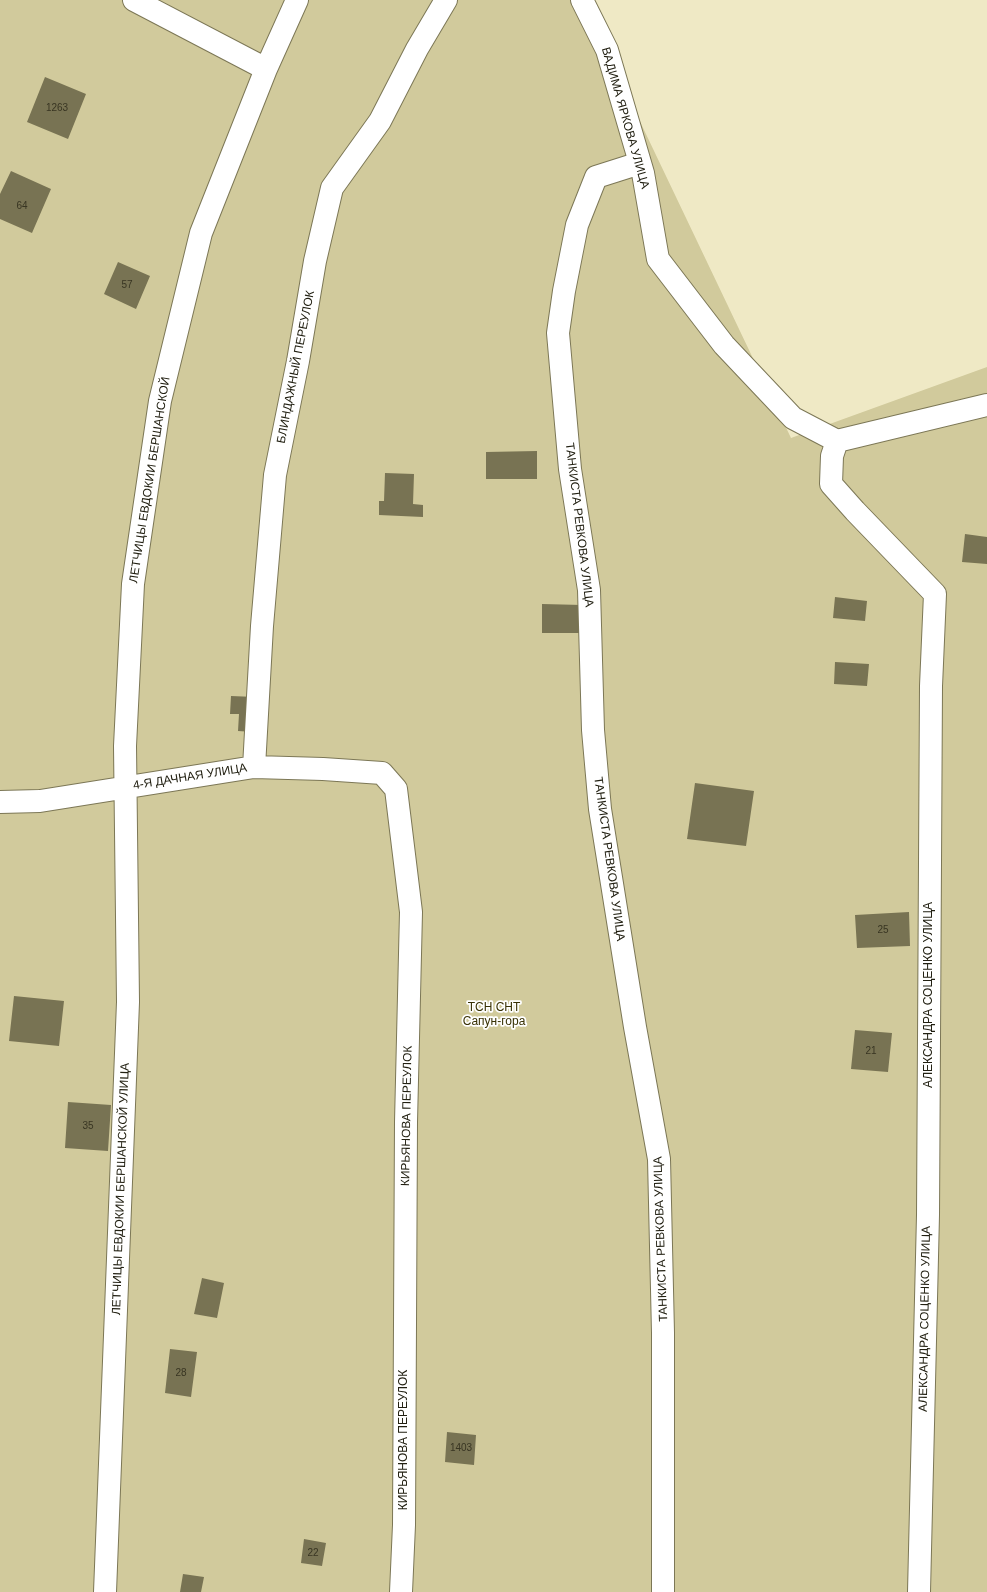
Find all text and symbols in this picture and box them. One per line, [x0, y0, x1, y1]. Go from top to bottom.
street label: ВАДИМА ЯРКОВА УЛИЦА [598, 46, 652, 190]
house number: 1263 [46, 102, 68, 114]
house number: 64 [16, 200, 28, 212]
house number: 57 [121, 279, 133, 291]
street label: БЛИНДАЖНЫЙ ПЕРЕУЛОК [274, 289, 318, 445]
street label: ЛЕТЧИЦЫ ЕВДОКИИ БЕРШАНСКОЙ [127, 376, 173, 584]
street label: ТАНКИСТА РЕВКОВА УЛИЦА [562, 442, 596, 608]
street label: 4-Я ДАЧНАЯ УЛИЦА [132, 761, 248, 793]
street label: ТАНКИСТА РЕВКОВА УЛИЦА [590, 776, 628, 942]
street label: АЛЕКСАНДРА СОЦЕНКО УЛИЦА [922, 902, 936, 1088]
house number: 25 [877, 924, 889, 936]
park label: ТСН СНТ Сапун-гора [463, 1001, 525, 1029]
house number: 21 [865, 1045, 877, 1057]
street label: КИРЬЯНОВА ПЕРЕУЛОК [399, 1046, 415, 1186]
street label: ЛЕТЧИЦЫ ЕВДОКИИ БЕРШАНСКОЙ УЛИЦА [109, 1063, 133, 1315]
house number: 35 [82, 1120, 94, 1132]
street label: ТАНКИСТА РЕВКОВА УЛИЦА [651, 1156, 671, 1322]
street label: АЛЕКСАНДРА СОЦЕНКО УЛИЦА [916, 1226, 934, 1412]
house number: 28 [175, 1367, 187, 1379]
street label: КИРЬЯНОВА ПЕРЕУЛОК [397, 1370, 411, 1510]
house number: 1403 [450, 1442, 472, 1454]
house number: 22 [307, 1547, 319, 1559]

